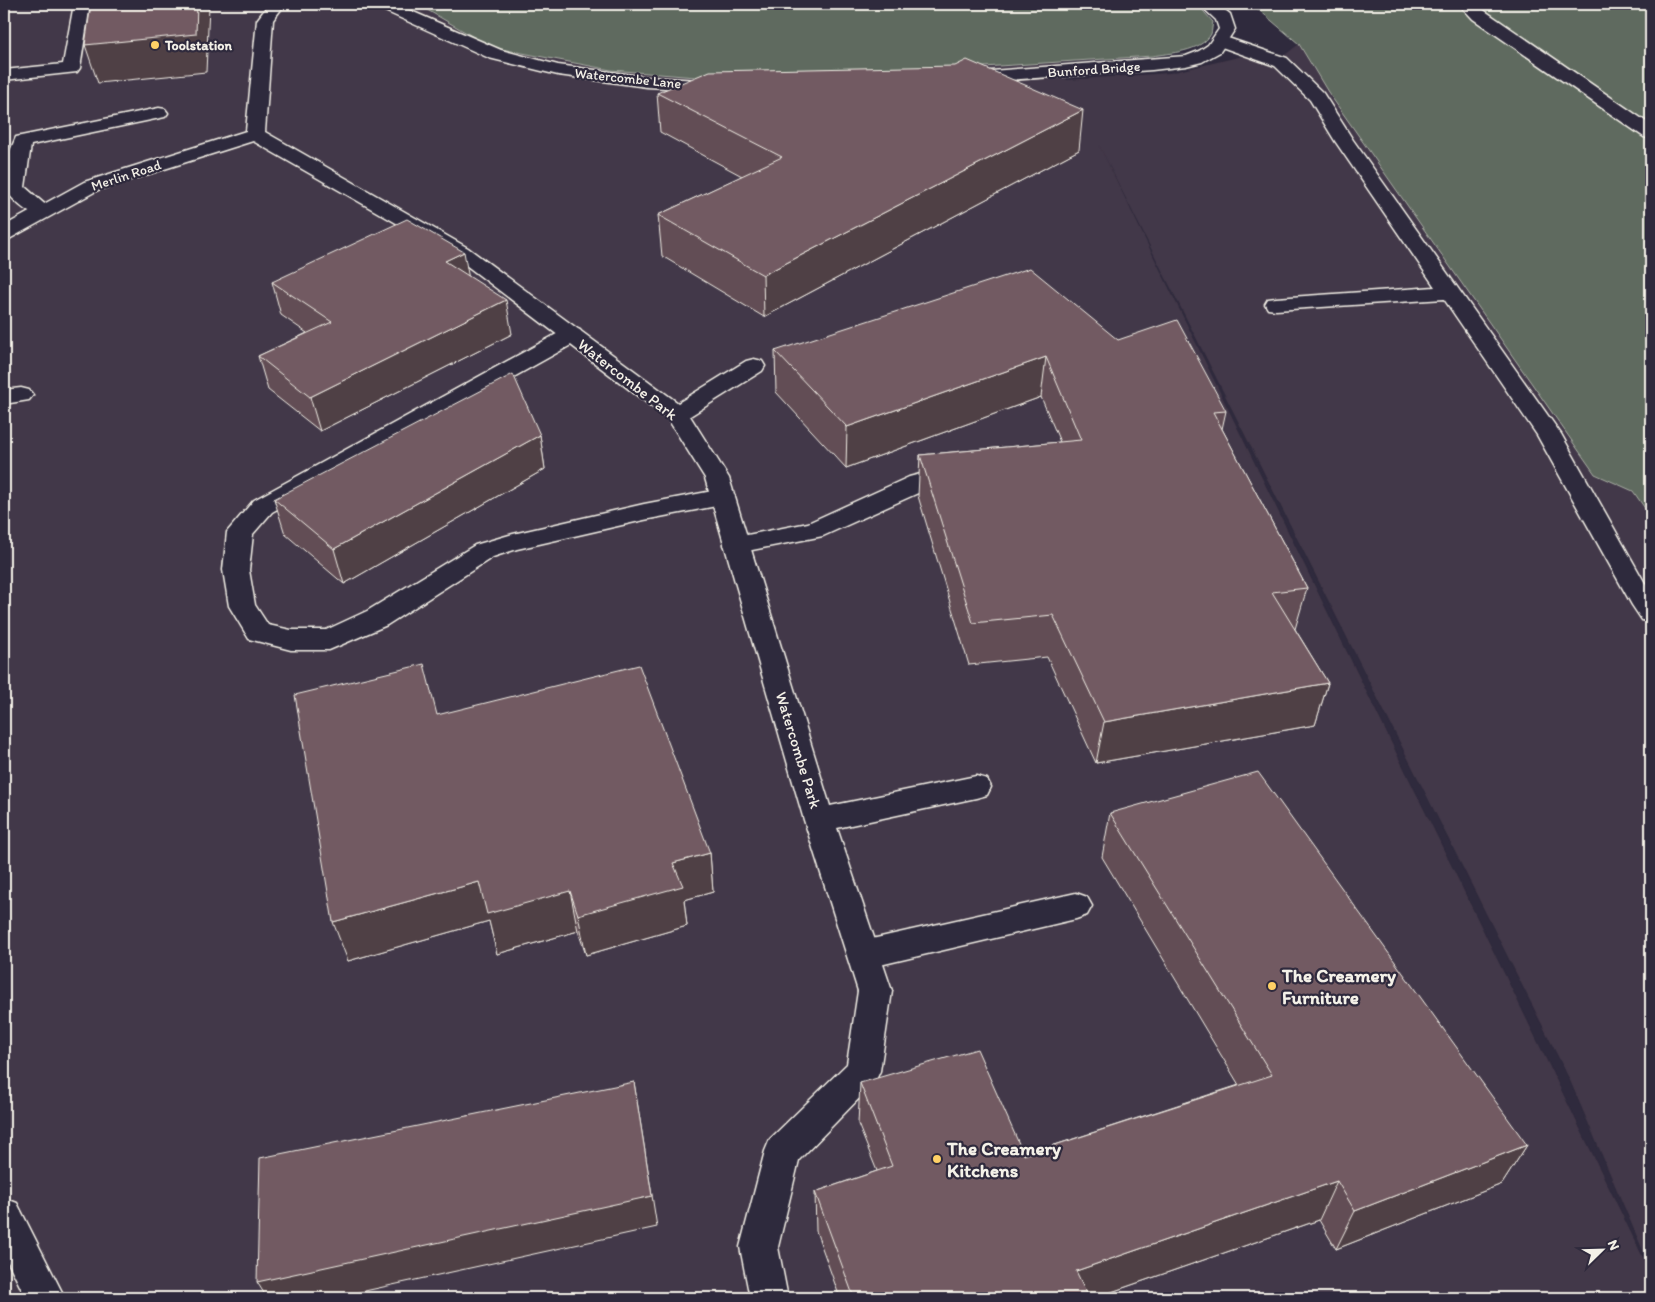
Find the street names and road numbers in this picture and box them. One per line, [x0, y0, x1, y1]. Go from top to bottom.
street label: Bunford Bridge [1047, 58, 1141, 81]
street label: Watercombe Lane [574, 64, 682, 93]
street label: Merlin Road [89, 156, 163, 195]
street label: Watercombe Park [574, 335, 682, 425]
street label: Watercombe Park [772, 689, 826, 812]

